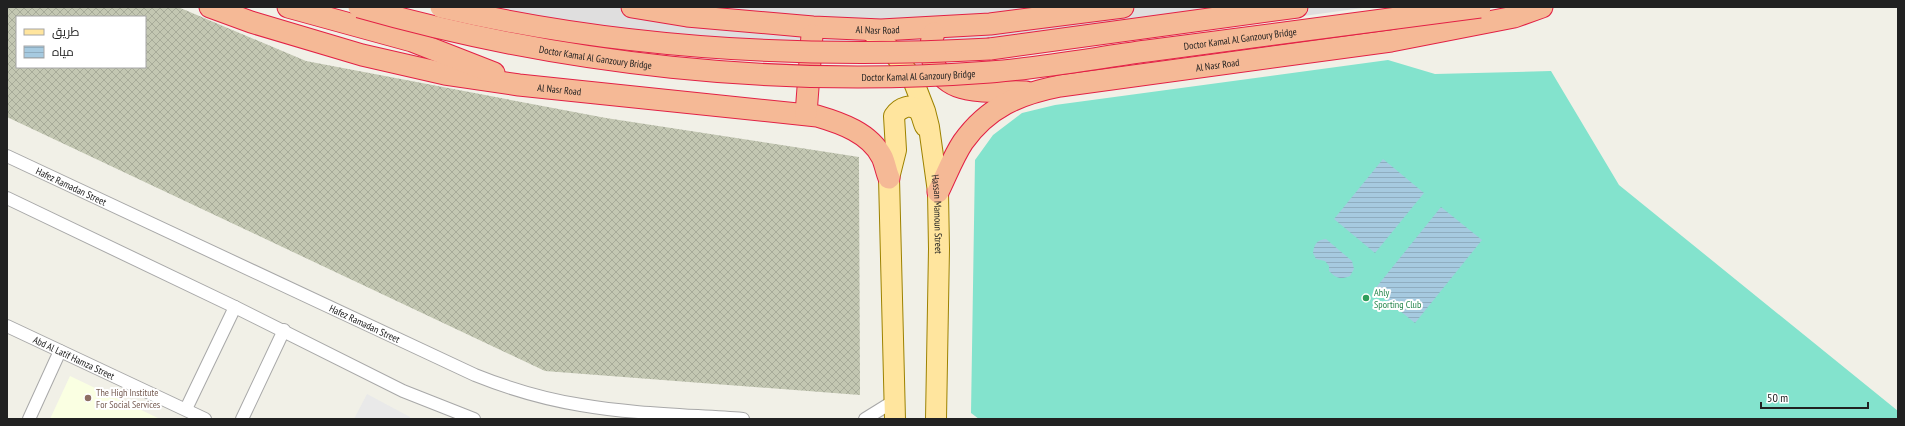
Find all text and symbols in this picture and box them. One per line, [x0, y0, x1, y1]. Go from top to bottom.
legend [16, 16, 146, 68]
street label: Al Nasr Road [855, 23, 900, 37]
text: طريق [52, 24, 80, 39]
street label: Doctor Kamal Al Ganzoury Bridge [1183, 25, 1298, 53]
street label: Doctor Kamal Al Ganzoury Bridge [538, 43, 653, 72]
text: مياه [52, 44, 74, 59]
street label: Al Nasr Road [1195, 56, 1240, 74]
street label: Doctor Kamal Al Ganzoury Bridge [862, 67, 976, 84]
street label: Al Nasr Road [537, 81, 582, 98]
street label: Hafez Ramadan Street [34, 164, 109, 209]
street label: Hassan Mamoun Street [929, 174, 945, 254]
place label: Ahly Sporting Club [1374, 286, 1421, 311]
marker: Ahly Sporting Club [1361, 293, 1371, 303]
street label: Hafez Ramadan Street [327, 302, 402, 346]
street label: Abd Al Latif Hamza Street [31, 333, 117, 383]
scale bar [1761, 384, 1868, 410]
place label: The High Institute For Social Services [96, 386, 161, 411]
text: 50 m [1767, 390, 1788, 405]
marker: The High Institute For Social Services [83, 393, 93, 403]

